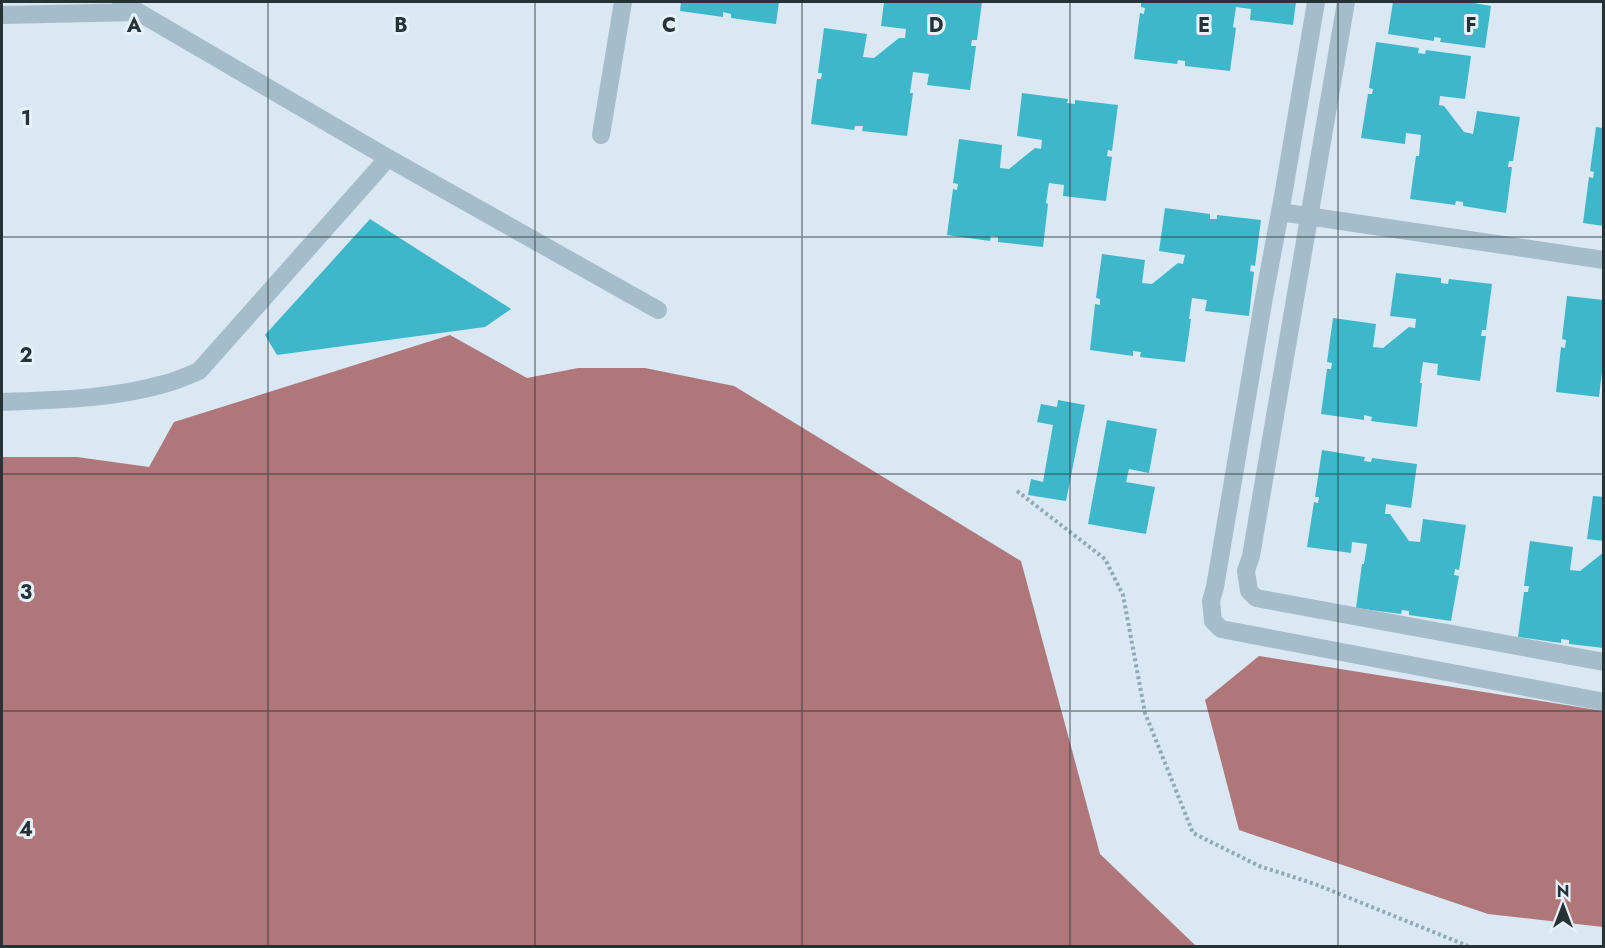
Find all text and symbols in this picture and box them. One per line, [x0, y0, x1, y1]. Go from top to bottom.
text: A [126, 11, 142, 40]
text: B [394, 11, 408, 40]
text: C [662, 11, 676, 40]
text: D [929, 11, 943, 40]
text: E [1198, 11, 1210, 40]
text: F [1465, 11, 1477, 40]
text: 1 [21, 104, 31, 133]
text: 2 [19, 341, 33, 370]
text: 3 [20, 578, 32, 607]
text: 4 [19, 815, 33, 844]
north arrow [1533, 876, 1593, 936]
text: N [1557, 880, 1569, 903]

